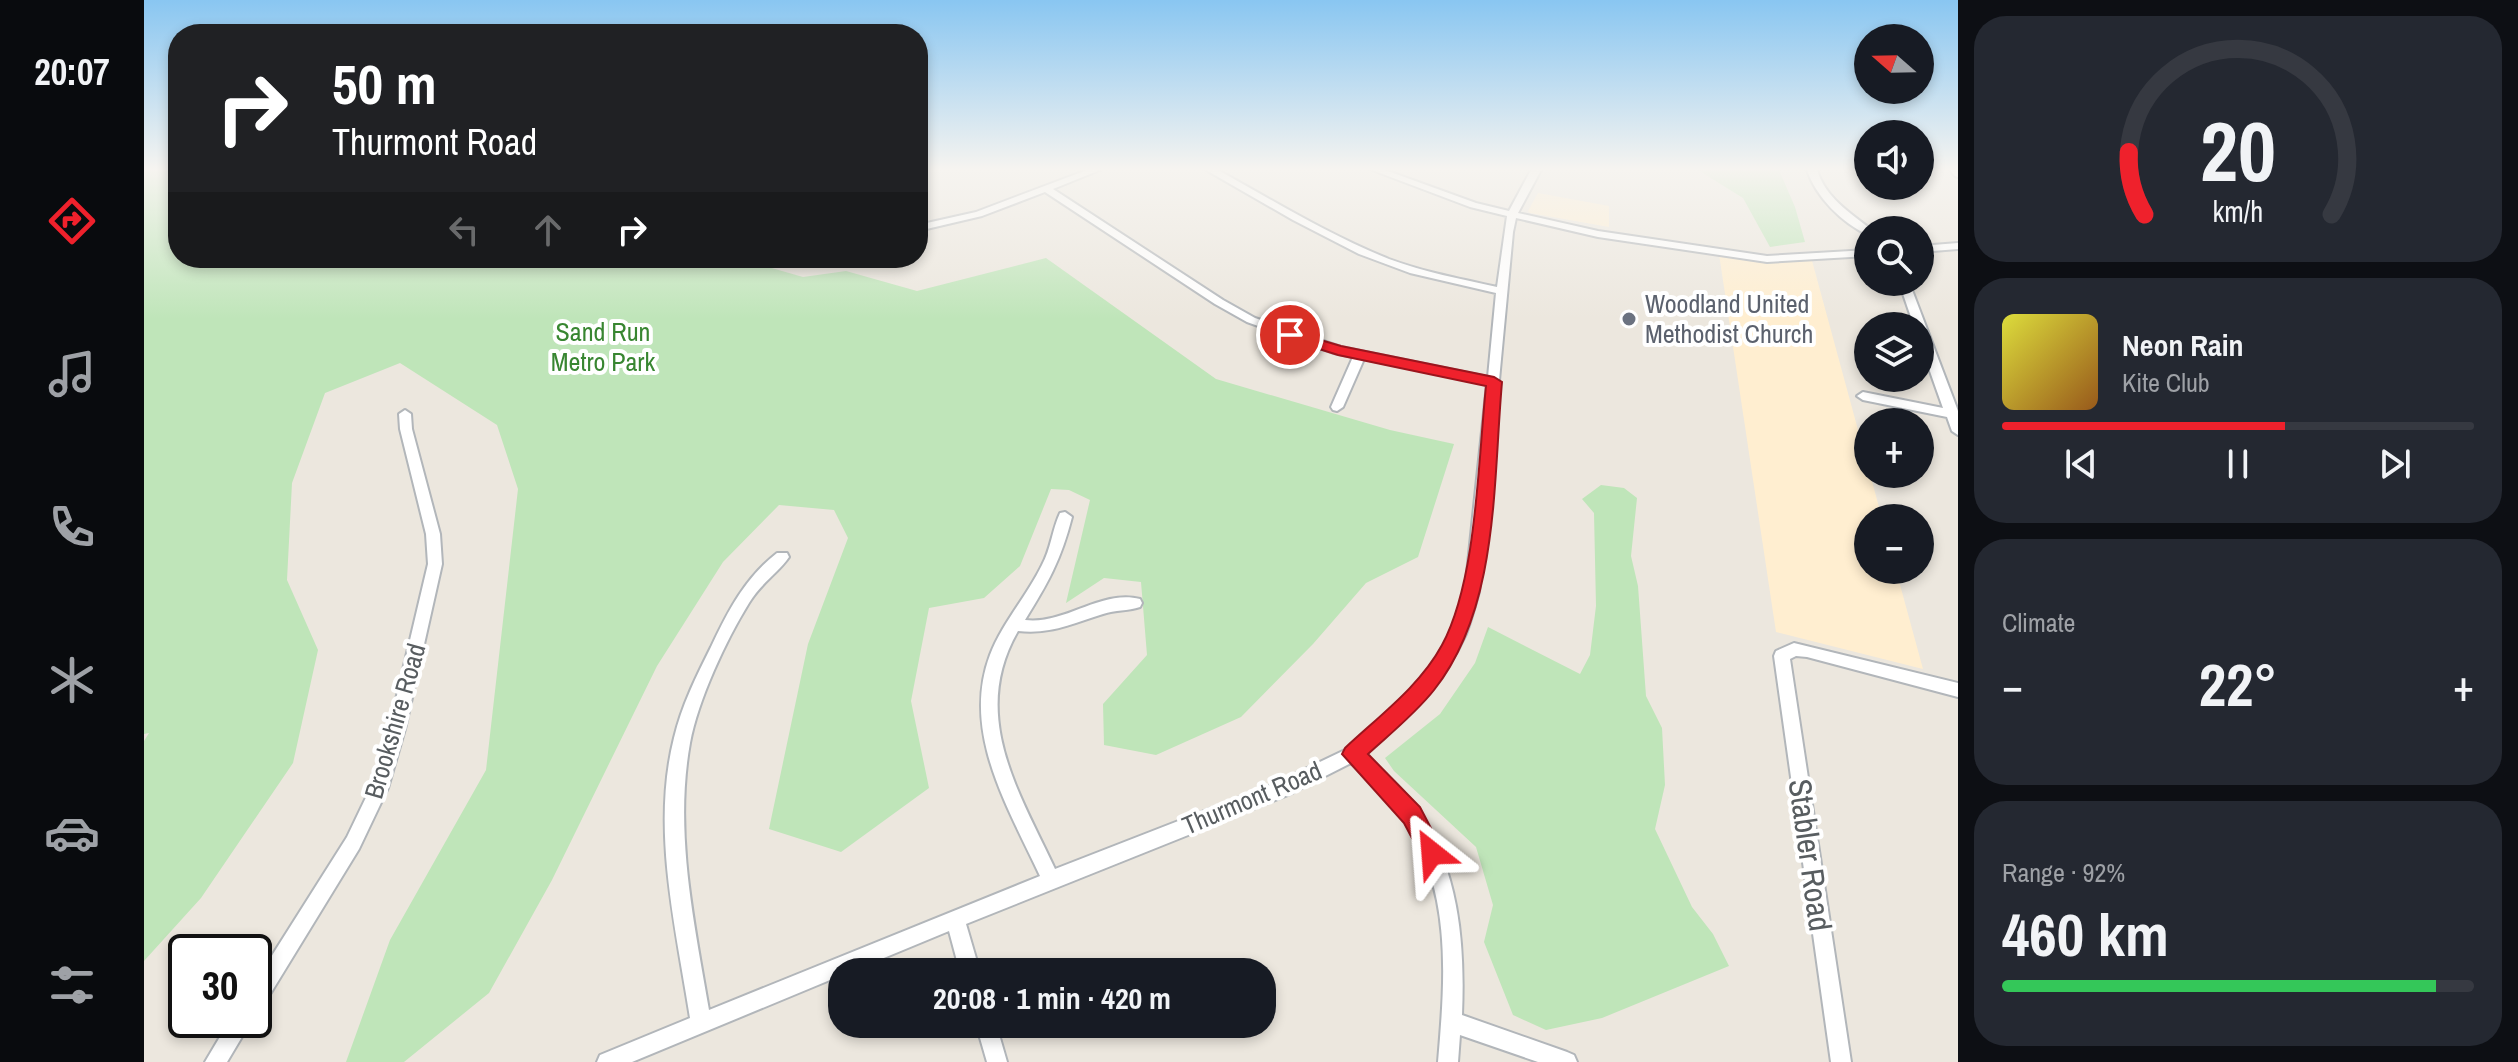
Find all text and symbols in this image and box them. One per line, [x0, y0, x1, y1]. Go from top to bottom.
north arrow [1854, 24, 1934, 104]
map controls [1854, 24, 1934, 584]
text: 50 m [332, 46, 437, 121]
text: 20:07 [34, 48, 110, 96]
icon: right [200, 56, 304, 160]
text: 20 [2200, 94, 2276, 206]
text: Thurmont Road [332, 118, 537, 166]
button: sound [1854, 120, 1934, 200]
text: km/h [2213, 192, 2263, 231]
icon: directions [44, 193, 100, 249]
icon: left [442, 208, 486, 252]
icon: ahead [526, 208, 570, 252]
icon: right [610, 208, 654, 252]
button: search [1854, 216, 1934, 296]
place label: Woodland United Methodist Church [1645, 286, 1813, 351]
pin [1256, 301, 1324, 369]
marker: Woodland United Methodist Church [1620, 310, 1638, 328]
button: layers [1854, 312, 1934, 392]
icon: arrive [1268, 313, 1312, 357]
park label: Sand Run Metro Park [551, 314, 655, 379]
text: Neon Rain [2122, 325, 2244, 365]
icon: music [44, 346, 100, 402]
text: Kite Club [2122, 365, 2210, 400]
button: + [1854, 408, 1934, 488]
icon: previous [2059, 442, 2103, 486]
icon: pause [2216, 442, 2260, 486]
icon: next [2373, 442, 2417, 486]
icon: phone [44, 499, 100, 555]
button: − [1854, 504, 1934, 584]
text: Climate [2002, 605, 2075, 640]
street label: Brookshire Road [356, 639, 433, 803]
text: 22° [2199, 644, 2277, 725]
icon: climate [44, 652, 100, 708]
text: − [2002, 655, 2023, 715]
text: + [2453, 655, 2474, 715]
street label: Thurmont Road [1177, 752, 1327, 843]
street label: Stabler Road [1779, 776, 1842, 934]
icon: car [44, 805, 100, 861]
position arrow [1390, 811, 1474, 895]
text: Range · 92% [2002, 855, 2125, 890]
text: 460 km [2002, 894, 2169, 975]
speed limit sign: 30 [168, 934, 272, 1038]
icon: filters [44, 957, 100, 1013]
text: 20:08 · 1 min · 420 m [933, 978, 1171, 1018]

